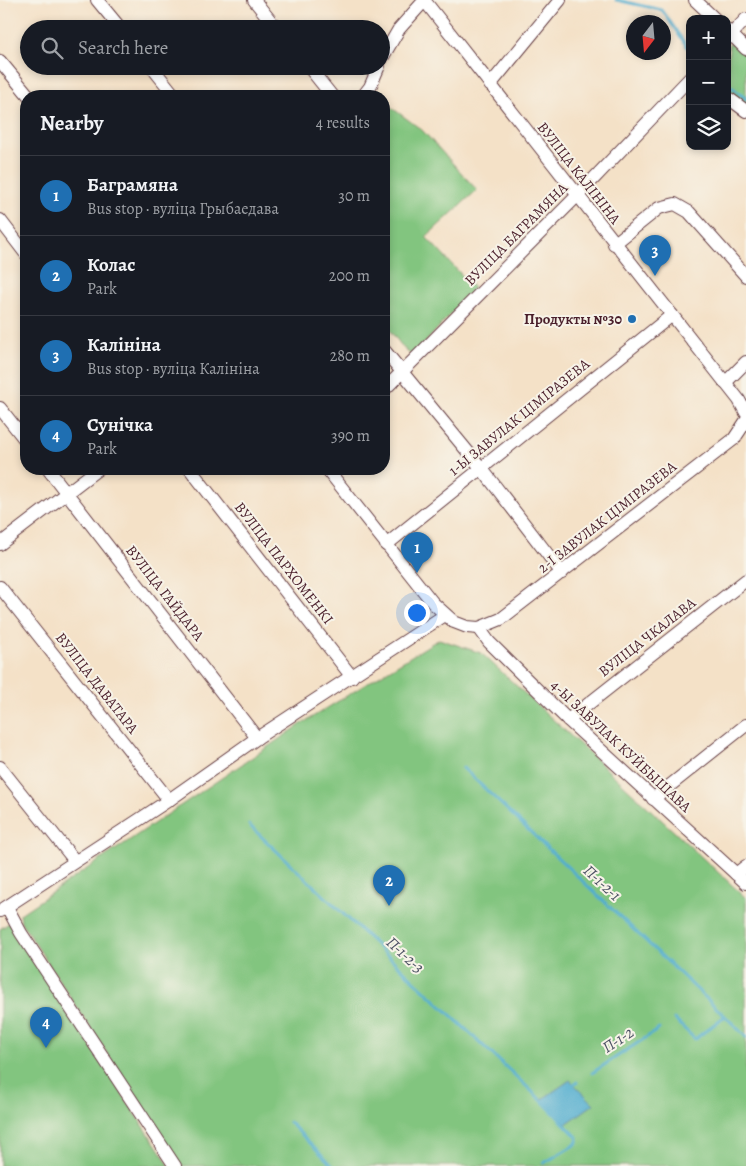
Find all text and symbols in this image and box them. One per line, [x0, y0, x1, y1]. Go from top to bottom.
north arrow [626, 15, 671, 60]
map controls [686, 15, 731, 150]
button: + [686, 15, 731, 60]
search box [20, 20, 390, 75]
icon: search [38, 34, 66, 62]
text: Search here [78, 35, 168, 61]
button: − [686, 60, 731, 105]
button: layers [686, 105, 731, 150]
text: Nearby [40, 109, 103, 137]
text: 4 results [316, 112, 370, 134]
street label: ВУЛІЦА КАЛІНІНА [533, 118, 625, 229]
text: Баграмяна [87, 172, 178, 198]
street label: ВУЛІЦА БАГРАМЯНА [460, 178, 572, 290]
text: 1 [53, 185, 59, 207]
text: 30 m [338, 185, 370, 207]
text: Bus stop · вуліца Грыбаедава [87, 198, 279, 220]
pin: 3 [639, 235, 671, 276]
text: Колас [87, 252, 136, 278]
text: 2 [52, 265, 60, 287]
text: 200 m [329, 265, 370, 287]
text: Park [87, 278, 117, 300]
place label: Продукты №30 [524, 309, 622, 329]
marker: Продукты №30 [626, 313, 638, 325]
text: Калініна [87, 332, 161, 358]
text: 3 [53, 345, 59, 367]
text: 280 m [330, 345, 370, 367]
street label: 1-Ы ЗАВУЛАК ЦІМІРАЗЕВА [444, 354, 594, 480]
text: Bus stop · вуліца Калініна [87, 358, 260, 380]
text: Сунічка [87, 412, 153, 438]
text: 4 [52, 425, 60, 447]
text: 390 m [331, 425, 370, 447]
text: Park [87, 438, 117, 460]
street label: 2-І ЗАВУЛАК ЦІМІРАЗЕВА [534, 456, 681, 577]
street label: ВУЛІЦА ПАРХОМЕНКІ [230, 498, 338, 628]
pin: 1 [401, 532, 433, 573]
street label: ВУЛІЦА ГАЙДАРА [121, 541, 209, 645]
street label: ВУЛІЦА ЧКАЛАВА [594, 593, 700, 681]
your location [404, 600, 430, 626]
street label: ВУЛІЦА ДАВАТАРА [51, 628, 143, 738]
street label: 4-Ы ЗАВУЛАК КУЙБЫШАВА [546, 675, 696, 817]
water label: П-1-2-1 [578, 860, 626, 906]
pin: 2 [373, 865, 405, 906]
water label: П-1-2-3 [381, 932, 429, 978]
pin: 4 [30, 1007, 62, 1048]
water label: П-1-2 [598, 1022, 638, 1058]

